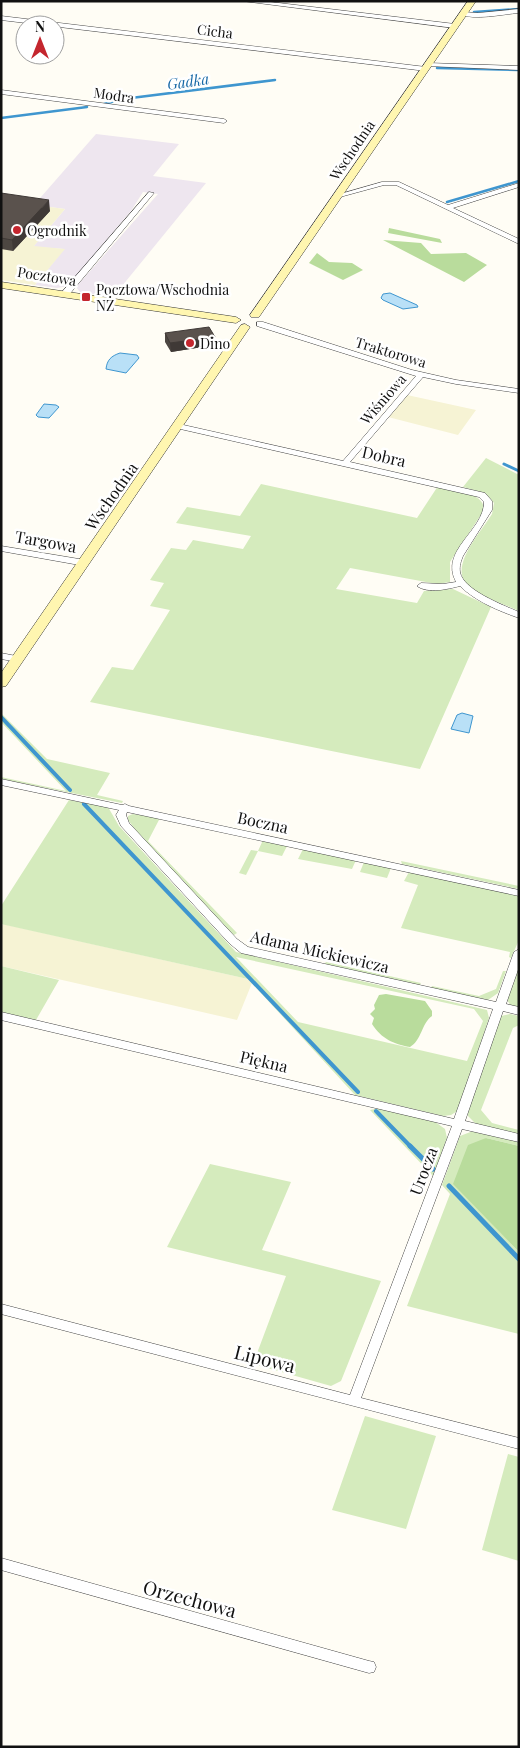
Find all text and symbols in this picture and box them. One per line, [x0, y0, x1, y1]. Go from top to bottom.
north arrow [15, 15, 65, 65]
text: N [35, 17, 45, 36]
street label: Cicha [196, 19, 234, 43]
water label: Gadka [166, 68, 210, 94]
street label: Modra [92, 83, 136, 107]
street label: Wschodnia [324, 116, 379, 185]
place label: Ogrodnik [27, 221, 87, 240]
marker: Ogrodnik [11, 224, 23, 236]
street label: Pocztowa [16, 262, 78, 290]
place label: Pocztowa/Wschodnia NŻ [96, 280, 229, 315]
marker: Pocztowa/Wschodnia NŻ [80, 291, 92, 303]
street label: Traktorowa [353, 332, 429, 372]
place label: Dino [200, 334, 231, 353]
marker: Dino [184, 337, 196, 349]
street label: Wiśniowa [355, 370, 410, 429]
street label: Dobra [360, 441, 408, 471]
street label: Wschodnia [79, 458, 142, 535]
street label: Targowa [14, 525, 78, 557]
street label: Boczna [236, 806, 290, 838]
street label: Adama Mickiewicza [248, 925, 391, 977]
street label: Piękna [238, 1045, 290, 1077]
street label: Urocza [404, 1144, 442, 1198]
street label: Lipowa [232, 1338, 299, 1378]
street label: Orzechowa [140, 1573, 240, 1623]

